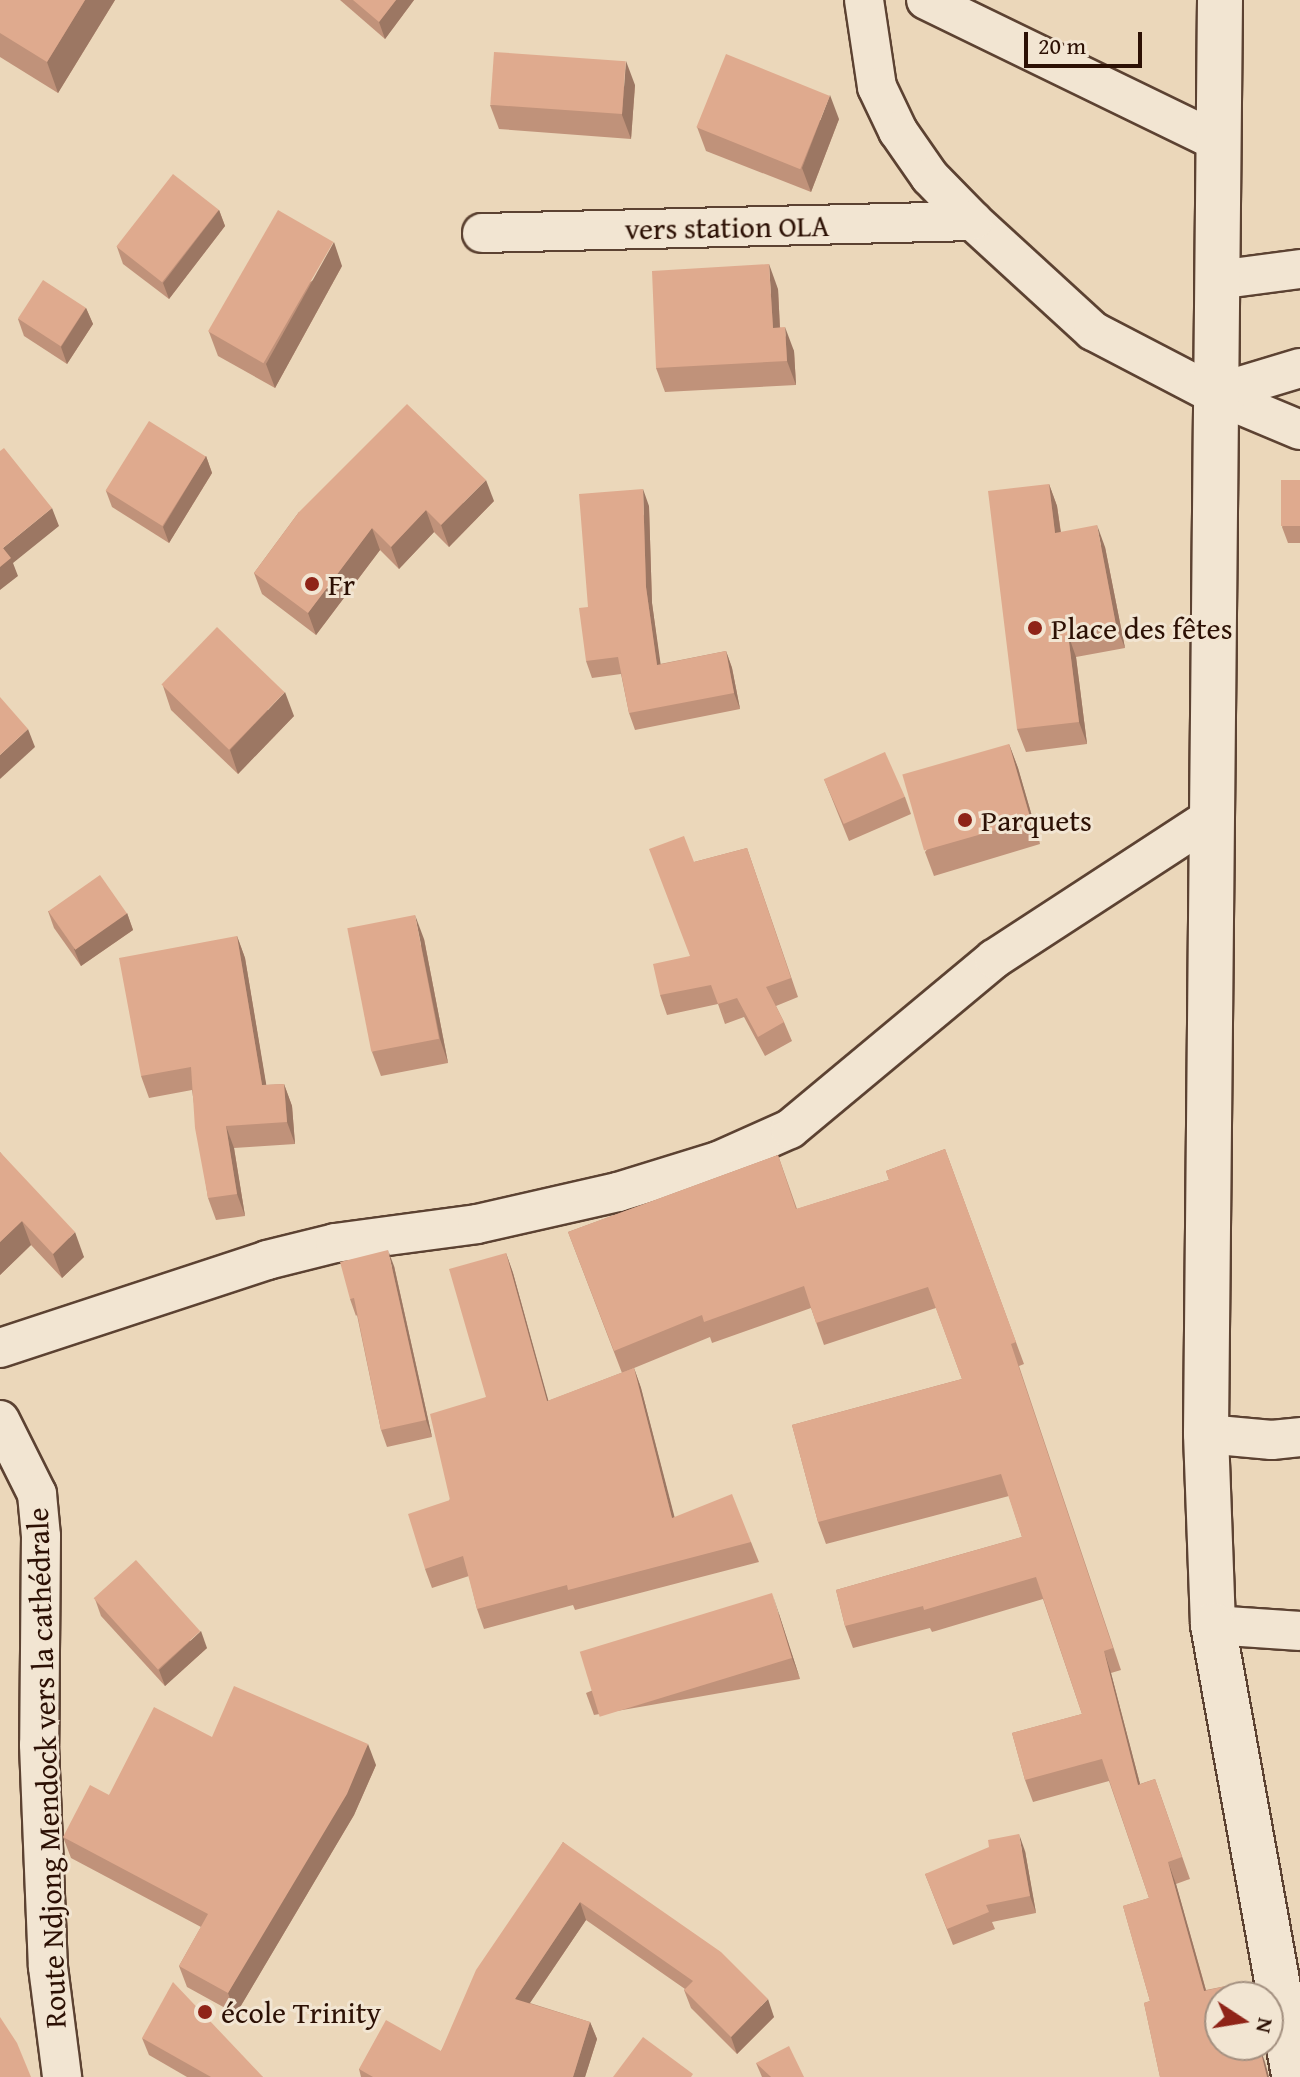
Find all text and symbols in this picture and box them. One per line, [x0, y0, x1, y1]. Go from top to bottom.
scale bar [1028, 16, 1146, 66]
text: 20 m [1038, 28, 1086, 63]
street label: vers station OLA [624, 207, 830, 247]
place label: Fr [328, 566, 355, 602]
marker: Fr [303, 575, 321, 593]
place label: Place des fêtes [1051, 610, 1233, 646]
marker: Place des fêtes [1026, 619, 1044, 637]
place label: Parquets [981, 802, 1092, 838]
marker: Parquets [956, 811, 974, 829]
street label: Route Ndjong Mendock vers la cathédrale [19, 1507, 73, 2029]
north arrow [1204, 1981, 1284, 2061]
place label: école Trinity [221, 1994, 381, 2030]
marker: école Trinity [196, 2003, 214, 2021]
text: N [1248, 2015, 1283, 2036]

